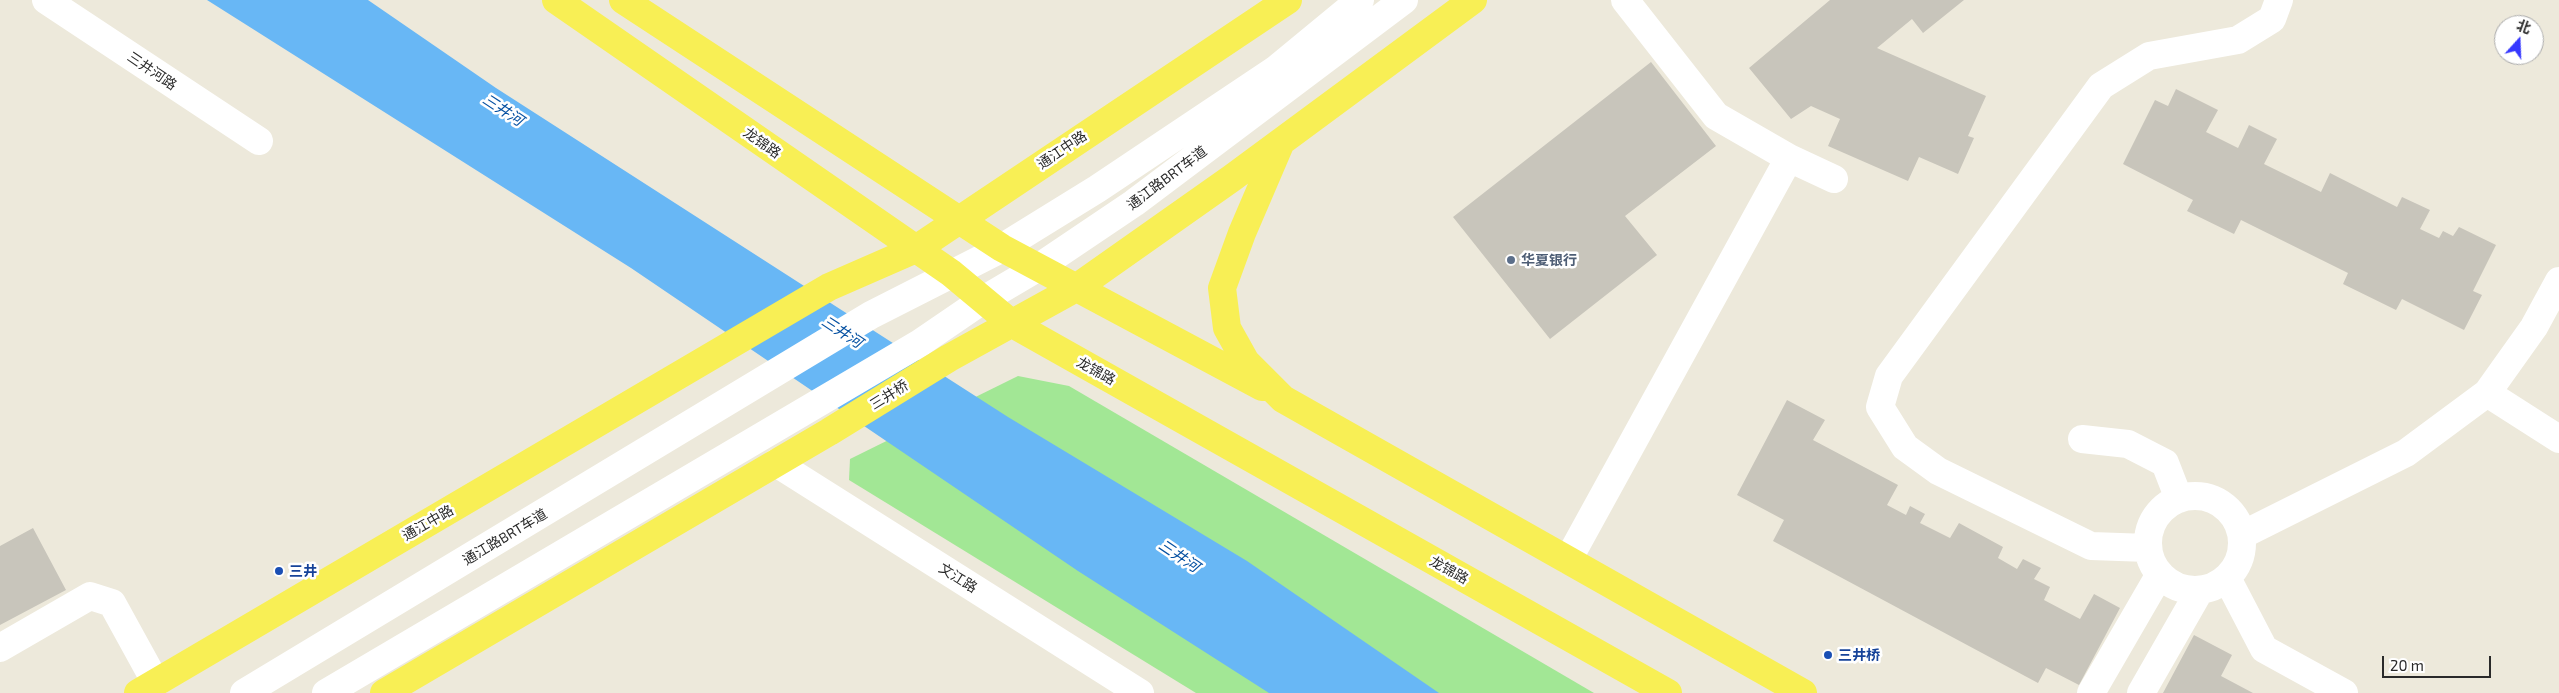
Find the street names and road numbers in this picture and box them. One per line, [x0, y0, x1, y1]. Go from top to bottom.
street label: 三井河路 [124, 48, 180, 94]
street label: 龙锦路 [740, 124, 784, 162]
street label: 通江中路 [1034, 127, 1090, 173]
street label: 通江路BRT车道 [1124, 143, 1210, 213]
street label: 龙锦路 [1074, 353, 1118, 389]
street label: 三井桥 [867, 377, 911, 413]
street label: 通江中路 [400, 502, 456, 544]
street label: 通江路BRT车道 [460, 505, 550, 569]
street label: 龙锦路 [1427, 552, 1471, 588]
street label: 文江路 [936, 560, 980, 596]

